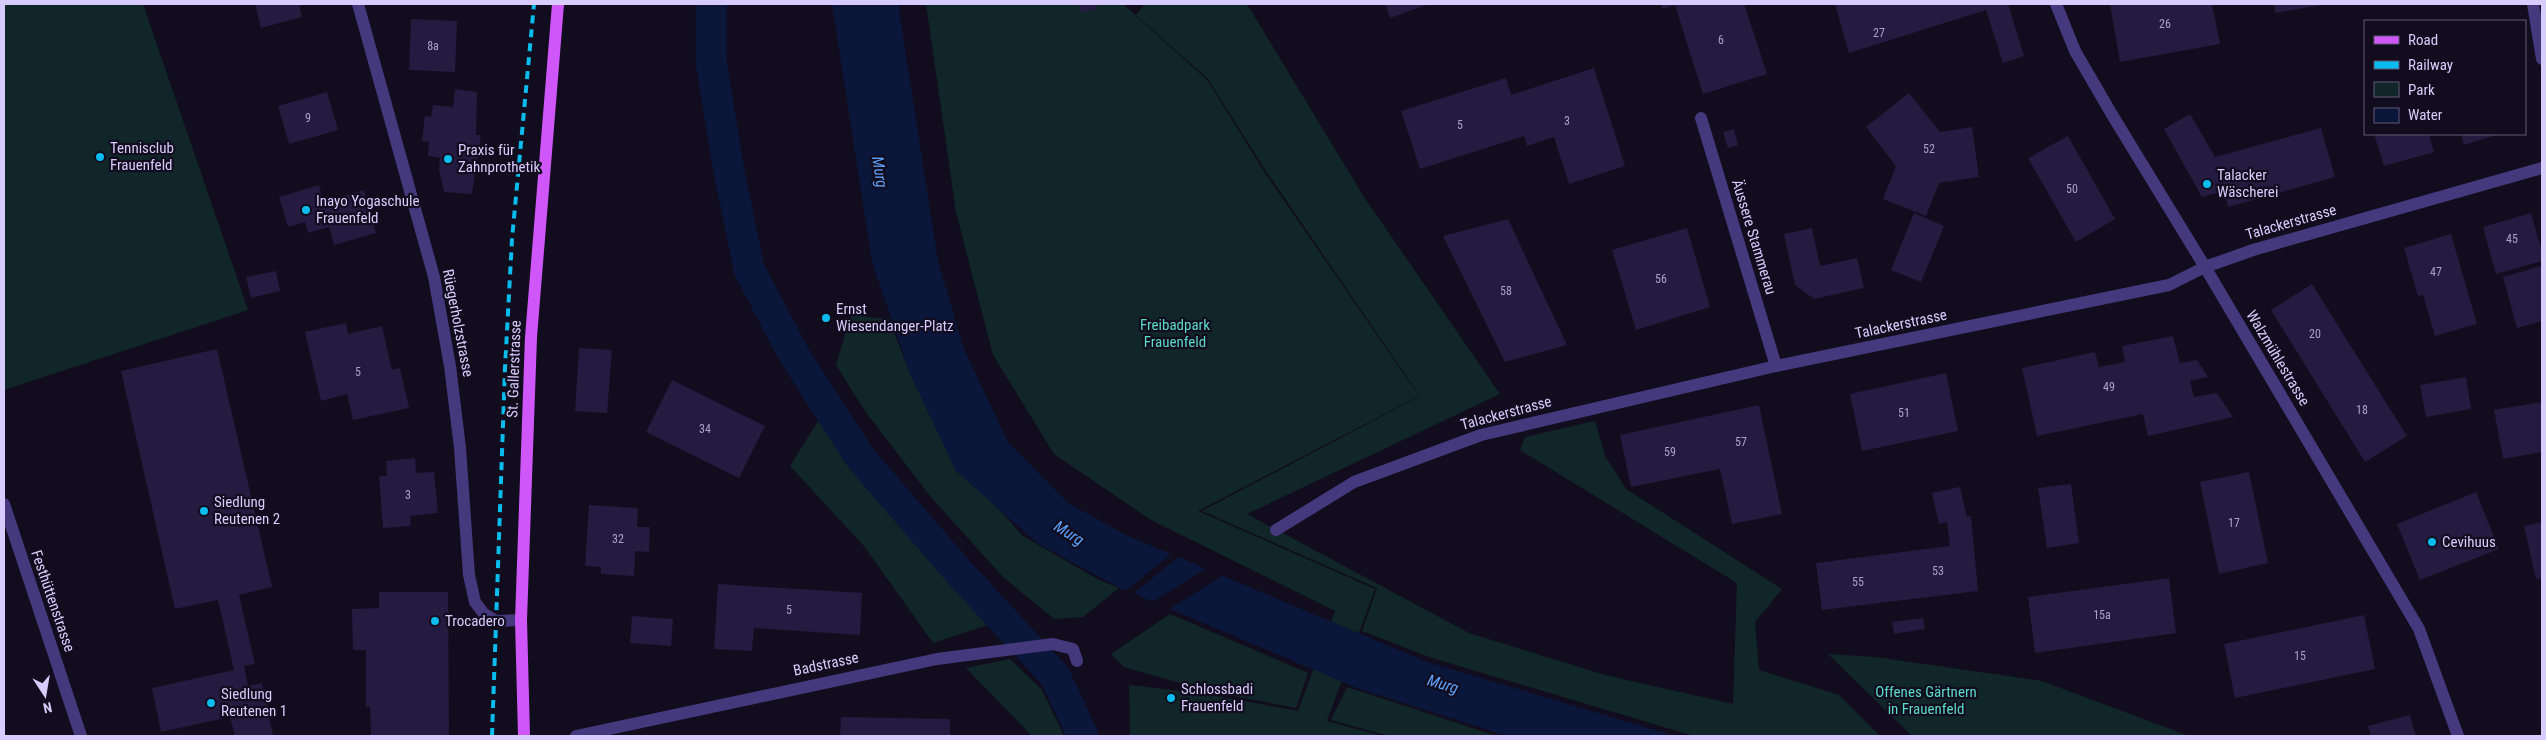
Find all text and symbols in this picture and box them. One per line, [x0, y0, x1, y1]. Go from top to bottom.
house number: 26 [2159, 17, 2171, 31]
legend [2364, 20, 2526, 135]
house number: 27 [1873, 26, 1885, 40]
text: Road [2408, 31, 2438, 49]
house number: 6 [1718, 33, 1724, 47]
house number: 8a [427, 39, 439, 53]
text: Railway [2408, 56, 2453, 74]
text: Park [2408, 81, 2435, 99]
text: Water [2408, 106, 2443, 124]
house number: 9 [305, 111, 311, 125]
house number: 3 [1564, 114, 1570, 128]
house number: 5 [1457, 118, 1463, 132]
place label: Tennisclub Frauenfeld [110, 139, 174, 174]
place label: Praxis für Zahnprothetik [458, 141, 540, 176]
house number: 52 [1923, 142, 1935, 156]
marker: Tennisclub Frauenfeld [94, 151, 106, 163]
marker: Praxis für Zahnprothetik [442, 153, 454, 165]
water label: Murg [868, 155, 892, 189]
place label: Talacker Wäscherei [2217, 166, 2278, 201]
street label: Äussere Stammerau [1728, 177, 1780, 297]
marker: Talacker Wäscherei [2201, 178, 2213, 190]
house number: 50 [2066, 182, 2078, 196]
place label: Inayo Yogaschule Frauenfeld [316, 192, 419, 227]
street label: Talackerstrasse [2244, 200, 2338, 244]
marker: Inayo Yogaschule Frauenfeld [300, 204, 312, 216]
house number: 45 [2506, 232, 2518, 246]
house number: 47 [2430, 265, 2442, 279]
street label: Rüegerholzstrasse [439, 268, 477, 378]
house number: 56 [1655, 272, 1667, 286]
house number: 58 [1500, 284, 1512, 298]
place label: Ernst Wiesendanger-Platz [836, 300, 954, 335]
street label: Talackerstrasse [1853, 305, 1949, 343]
street label: Walzmühlestrasse [2242, 307, 2314, 409]
marker: Ernst Wiesendanger-Platz [820, 312, 832, 324]
park label: Freibadpark Frauenfeld [1140, 316, 1210, 351]
street label: St. Gallerstrasse [503, 320, 525, 418]
house number: 20 [2309, 327, 2321, 341]
house number: 5 [355, 365, 361, 379]
house number: 49 [2103, 380, 2115, 394]
street label: Talackerstrasse [1459, 392, 1553, 434]
house number: 18 [2356, 403, 2368, 417]
house number: 51 [1898, 406, 1910, 420]
house number: 34 [699, 422, 711, 436]
house number: 57 [1735, 435, 1747, 449]
house number: 59 [1664, 445, 1676, 459]
house number: 3 [405, 488, 411, 502]
place label: Siedlung Reutenen 2 [214, 493, 280, 528]
marker: Siedlung Reutenen 2 [198, 505, 210, 517]
house number: 17 [2228, 516, 2240, 530]
water label: Murg [1051, 517, 1088, 550]
house number: 32 [612, 532, 624, 546]
place label: Cevihuus [2442, 533, 2496, 551]
marker: Cevihuus [2426, 536, 2438, 548]
street label: Festhüttenstrasse [27, 548, 79, 654]
house number: 53 [1932, 564, 1944, 578]
house number: 55 [1852, 575, 1864, 589]
house number: 5 [786, 603, 792, 617]
house number: 15a [2093, 608, 2111, 622]
place label: Trocadero [445, 612, 505, 630]
marker: Trocadero [429, 615, 441, 627]
street label: Badstrasse [792, 648, 860, 680]
house number: 15 [2294, 649, 2306, 663]
north arrow [20, 670, 70, 720]
water label: Murg [1425, 670, 1461, 698]
place label: Schlossbadi Frauenfeld [1181, 680, 1253, 715]
park label: Offenes Gärtnern in Frauenfeld [1875, 683, 1977, 718]
place label: Siedlung Reutenen 1 [221, 685, 287, 720]
marker: Schlossbadi Frauenfeld [1165, 692, 1177, 704]
marker: Siedlung Reutenen 1 [205, 697, 217, 709]
text: N [42, 699, 54, 716]

